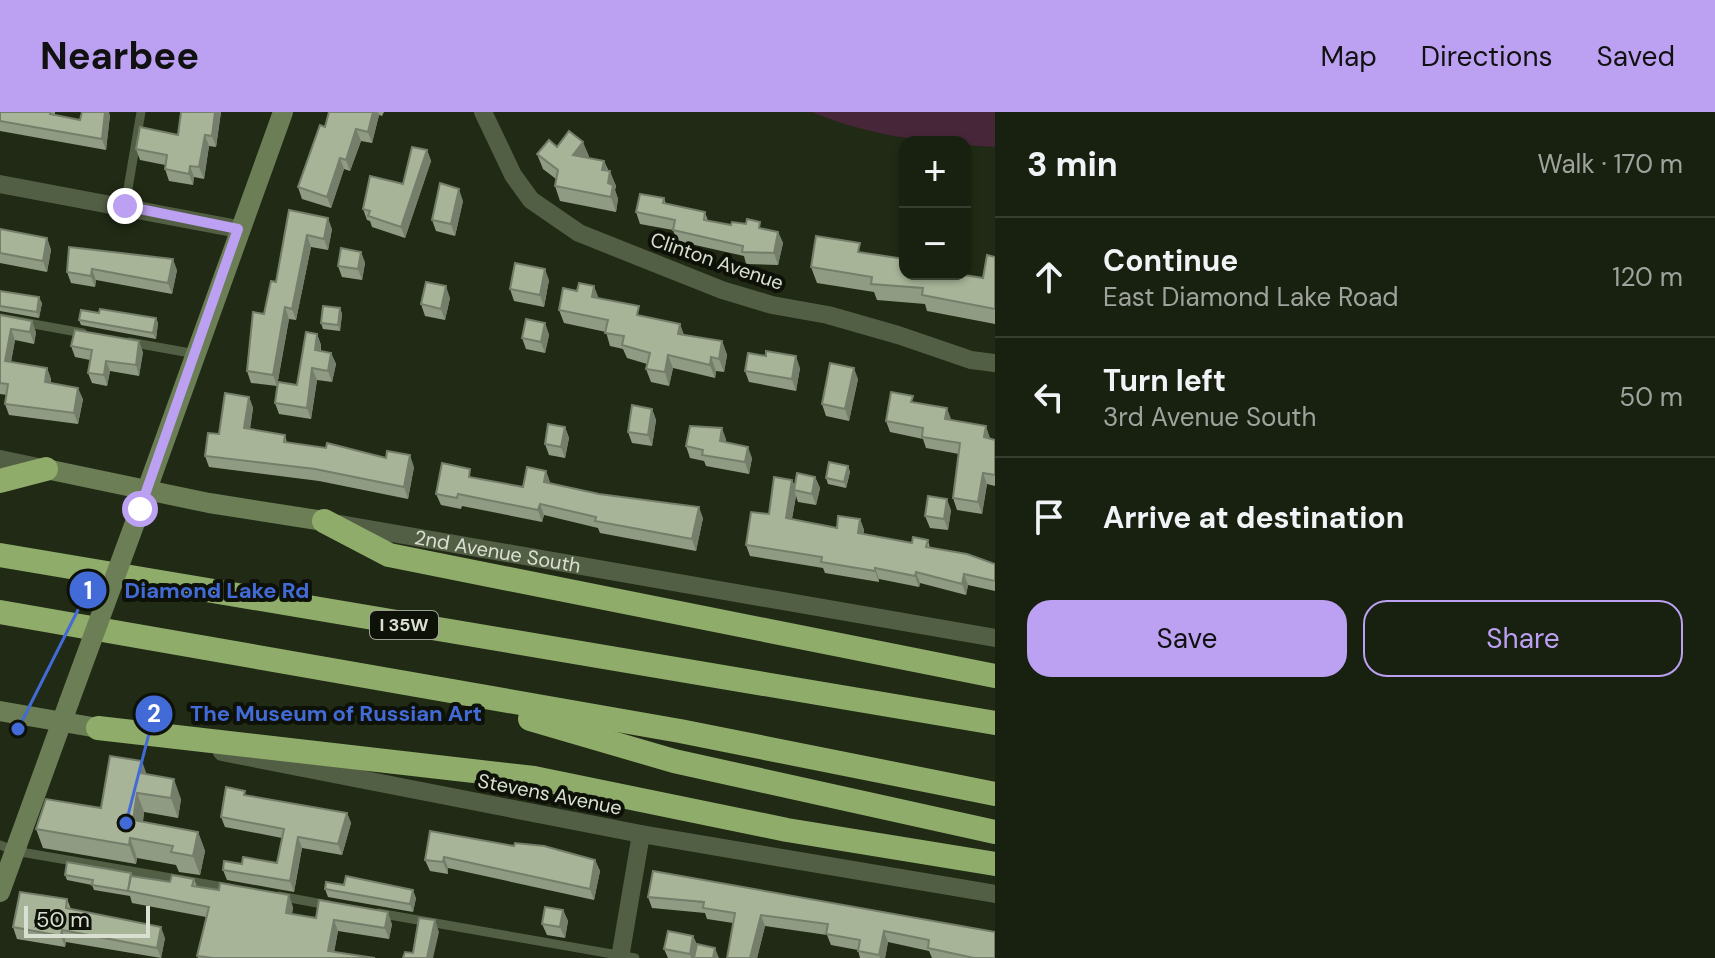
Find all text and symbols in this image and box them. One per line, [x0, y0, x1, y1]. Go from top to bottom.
text: Nearbee [40, 31, 199, 81]
text: Map [1320, 38, 1377, 75]
text: Directions [1421, 38, 1553, 75]
text: Saved [1597, 38, 1675, 75]
map controls [899, 136, 971, 280]
button: + [899, 136, 971, 208]
text: 3 min [1027, 142, 1118, 187]
text: Walk · 170 m [1538, 147, 1683, 181]
route end [107, 188, 143, 224]
button: − [899, 208, 971, 280]
street label: Clinton Avenue [647, 226, 787, 296]
text: Continue [1103, 241, 1238, 280]
icon: ahead [1027, 255, 1071, 299]
text: 120 m [1612, 260, 1683, 294]
text: East Diamond Lake Road [1103, 280, 1399, 314]
text: Turn left [1103, 361, 1226, 400]
icon: left [1027, 375, 1071, 419]
text: 50 m [1619, 380, 1683, 414]
text: 3rd Avenue South [1103, 400, 1317, 434]
route start [122, 491, 158, 527]
icon: arrive [1027, 495, 1071, 539]
text: Arrive at destination [1103, 498, 1404, 537]
street label: 2nd Avenue South [412, 524, 583, 579]
callout: Diamond Lake Rd [68, 567, 325, 613]
text: 1 [84, 575, 92, 606]
text: Diamond Lake Rd [125, 576, 309, 605]
button: Save [1027, 600, 1347, 677]
button: Share [1363, 600, 1683, 677]
road number: I 35W [370, 611, 438, 639]
callout: The Museum of Russian Art [134, 691, 498, 737]
text: 2 [147, 698, 161, 729]
text: The Museum of Russian Art [190, 699, 482, 728]
street label: Stevens Avenue [476, 767, 624, 821]
scale bar [24, 902, 150, 938]
text: 50 m [36, 905, 90, 934]

